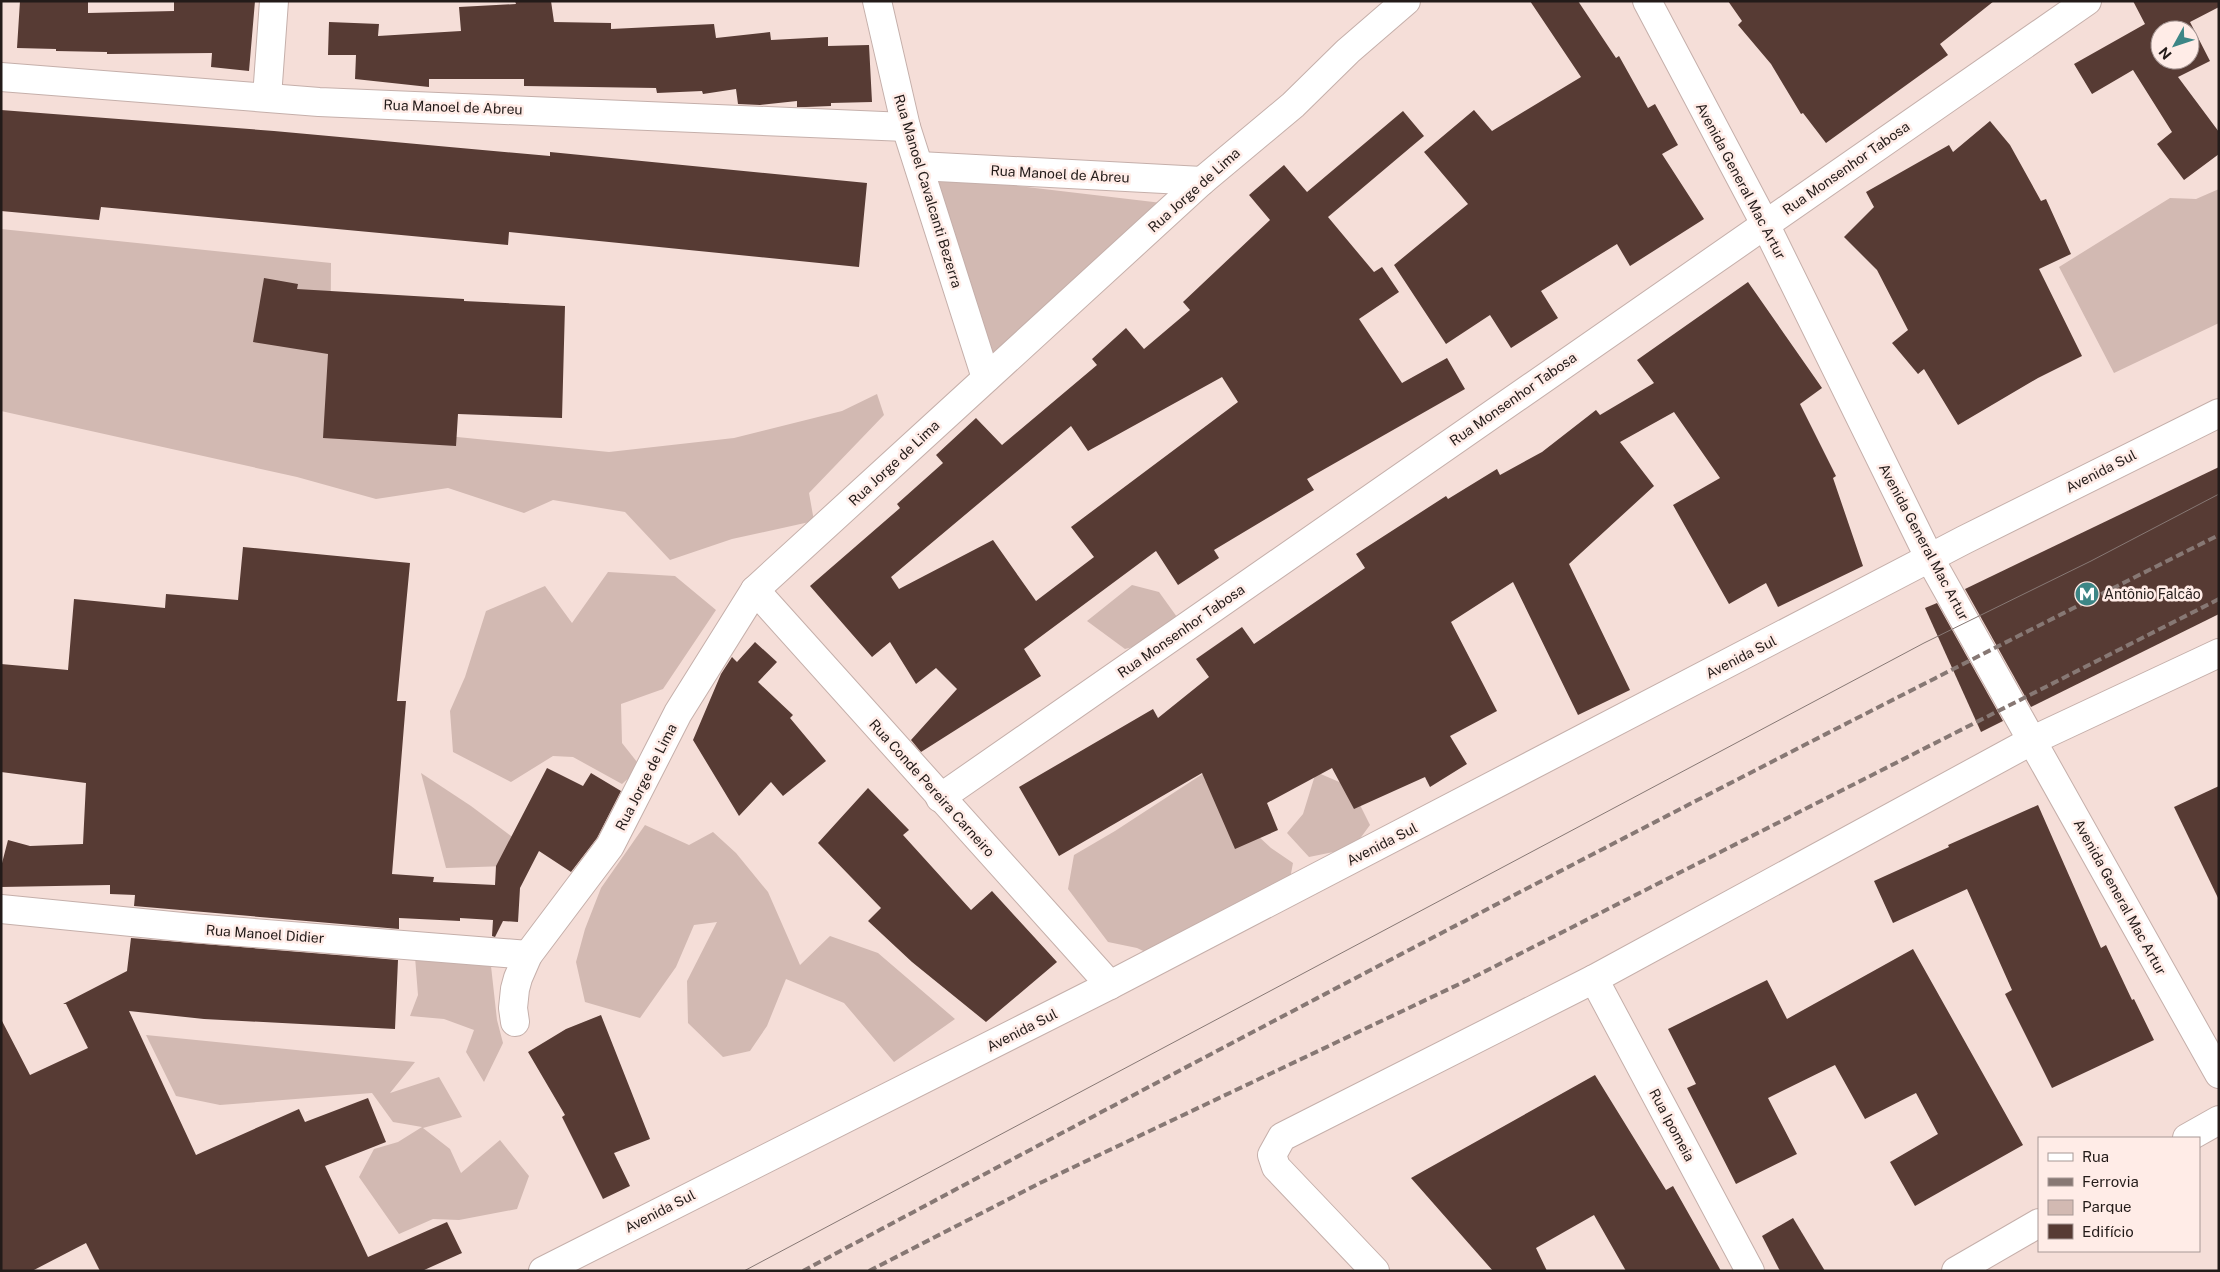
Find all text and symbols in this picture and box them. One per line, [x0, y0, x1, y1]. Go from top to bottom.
north arrow [2150, 20, 2200, 70]
text: N [2155, 44, 2175, 63]
street label: Rua Manoel Cavalcanti Bezerra [891, 92, 965, 290]
street label: Rua Manoel de Abreu [383, 97, 523, 117]
street label: Avenida General Mac Artur [1693, 100, 1789, 262]
street label: Rua Monsenhor Tabosa [1780, 118, 1912, 218]
street label: Rua Jorge de Lima [1145, 145, 1243, 235]
street label: Rua Manoel de Abreu [990, 162, 1130, 186]
street label: Rua Monsenhor Tabosa [1447, 349, 1579, 449]
street label: Rua Jorge de Lima [845, 417, 943, 509]
street label: Avenida Sul [2063, 446, 2139, 496]
street label: Avenida General Mac Artur [1876, 461, 1972, 623]
street label: Rua Monsenhor Tabosa [1115, 581, 1247, 681]
metro station icon: Antônio Falcão [2074, 581, 2100, 607]
place label: Antônio Falcão [2104, 586, 2201, 602]
street label: Avenida Sul [1703, 632, 1779, 682]
street label: Rua Conde Pereira Carneiro [866, 716, 998, 860]
street label: Rua Jorge de Lima [612, 721, 680, 833]
street label: Avenida General Mac Artur [2071, 817, 2169, 977]
street label: Avenida Sul [1344, 819, 1420, 869]
street label: Rua Manoel Didier [205, 922, 325, 946]
street label: Avenida Sul [984, 1005, 1060, 1055]
street label: Rua Ipomeia [1646, 1086, 1698, 1164]
legend [2038, 1137, 2200, 1252]
text: Rua [2082, 1148, 2109, 1165]
text: Ferrovia [2082, 1173, 2139, 1190]
street label: Avenida Sul [622, 1186, 698, 1236]
text: Parque [2082, 1198, 2132, 1215]
text: Edifício [2082, 1223, 2134, 1240]

